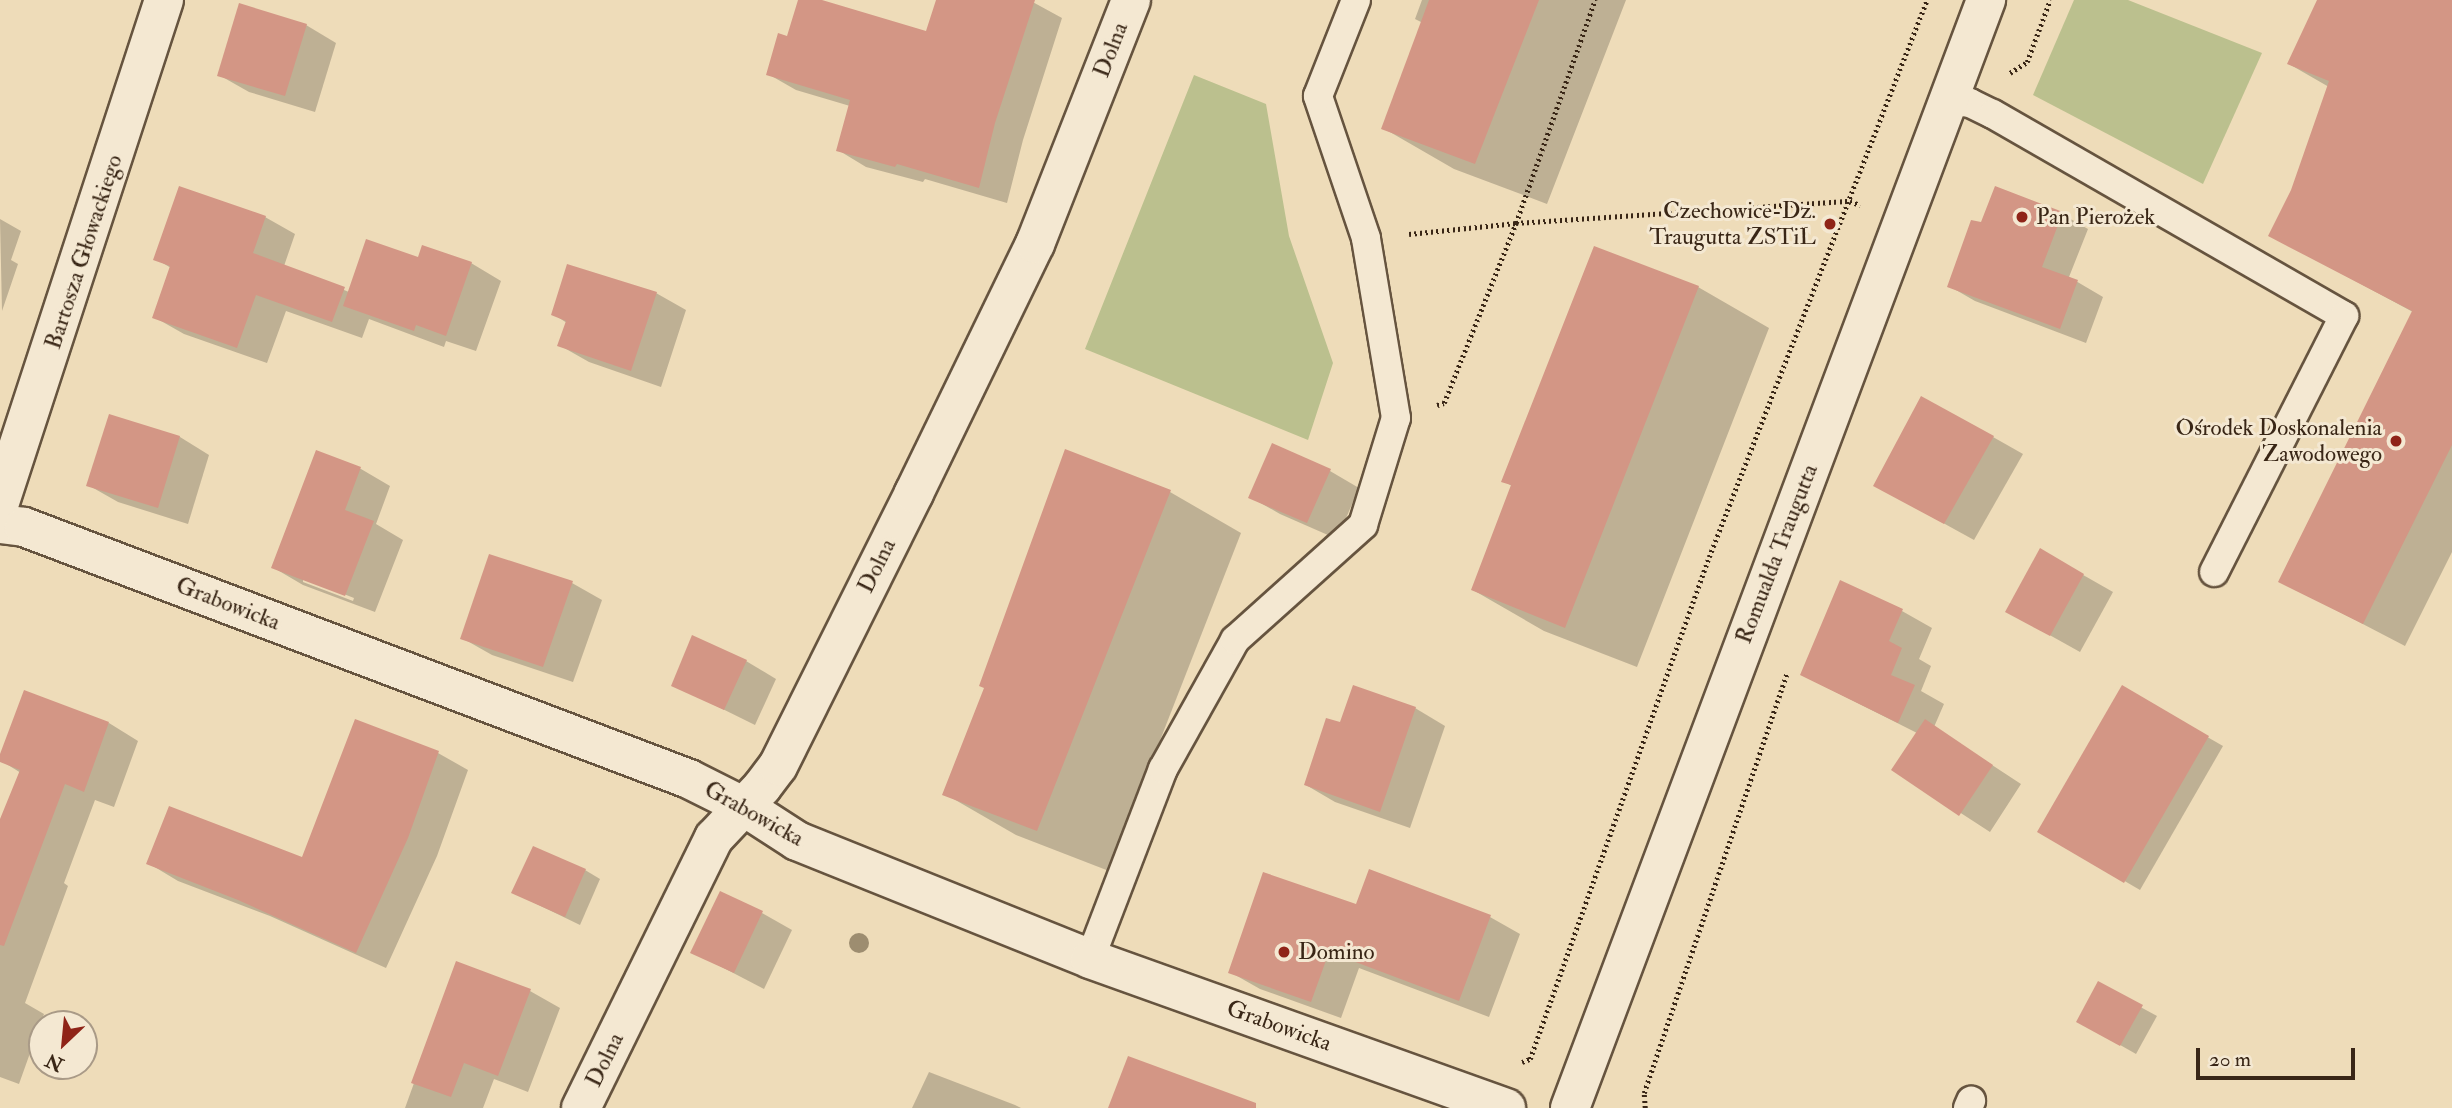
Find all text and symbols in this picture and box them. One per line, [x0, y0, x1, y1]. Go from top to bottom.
street label: Dolna [1088, 18, 1134, 82]
street label: Bartosza Głowackiego [40, 151, 128, 353]
place label: Czechowice-Dz. Traugutta ZSTiL [1649, 197, 1816, 251]
place label: Pan Pierożek [2036, 203, 2155, 231]
marker: Pan Pierożek [2014, 209, 2030, 225]
marker: Czechowice-Dz. Traugutta ZSTiL [1822, 216, 1838, 232]
place label: Ośrodek Doskonalenia Zawodowego [2176, 414, 2382, 468]
marker: Ośrodek Doskonalenia Zawodowego [2388, 433, 2404, 449]
street label: Romualda Traugutta [1730, 460, 1824, 648]
street label: Dolna [852, 534, 902, 598]
street label: Grabowicka [172, 572, 284, 636]
street label: Grabowicka [700, 775, 808, 853]
place label: Domino [1298, 938, 1375, 966]
marker: Domino [1276, 944, 1292, 960]
street label: Grabowicka [1223, 994, 1335, 1058]
north arrow [28, 1010, 98, 1080]
street label: Dolna [580, 1028, 630, 1092]
scale bar [2200, 1034, 2359, 1078]
text: 20 m [2209, 1046, 2251, 1073]
text: N [42, 1048, 68, 1077]

